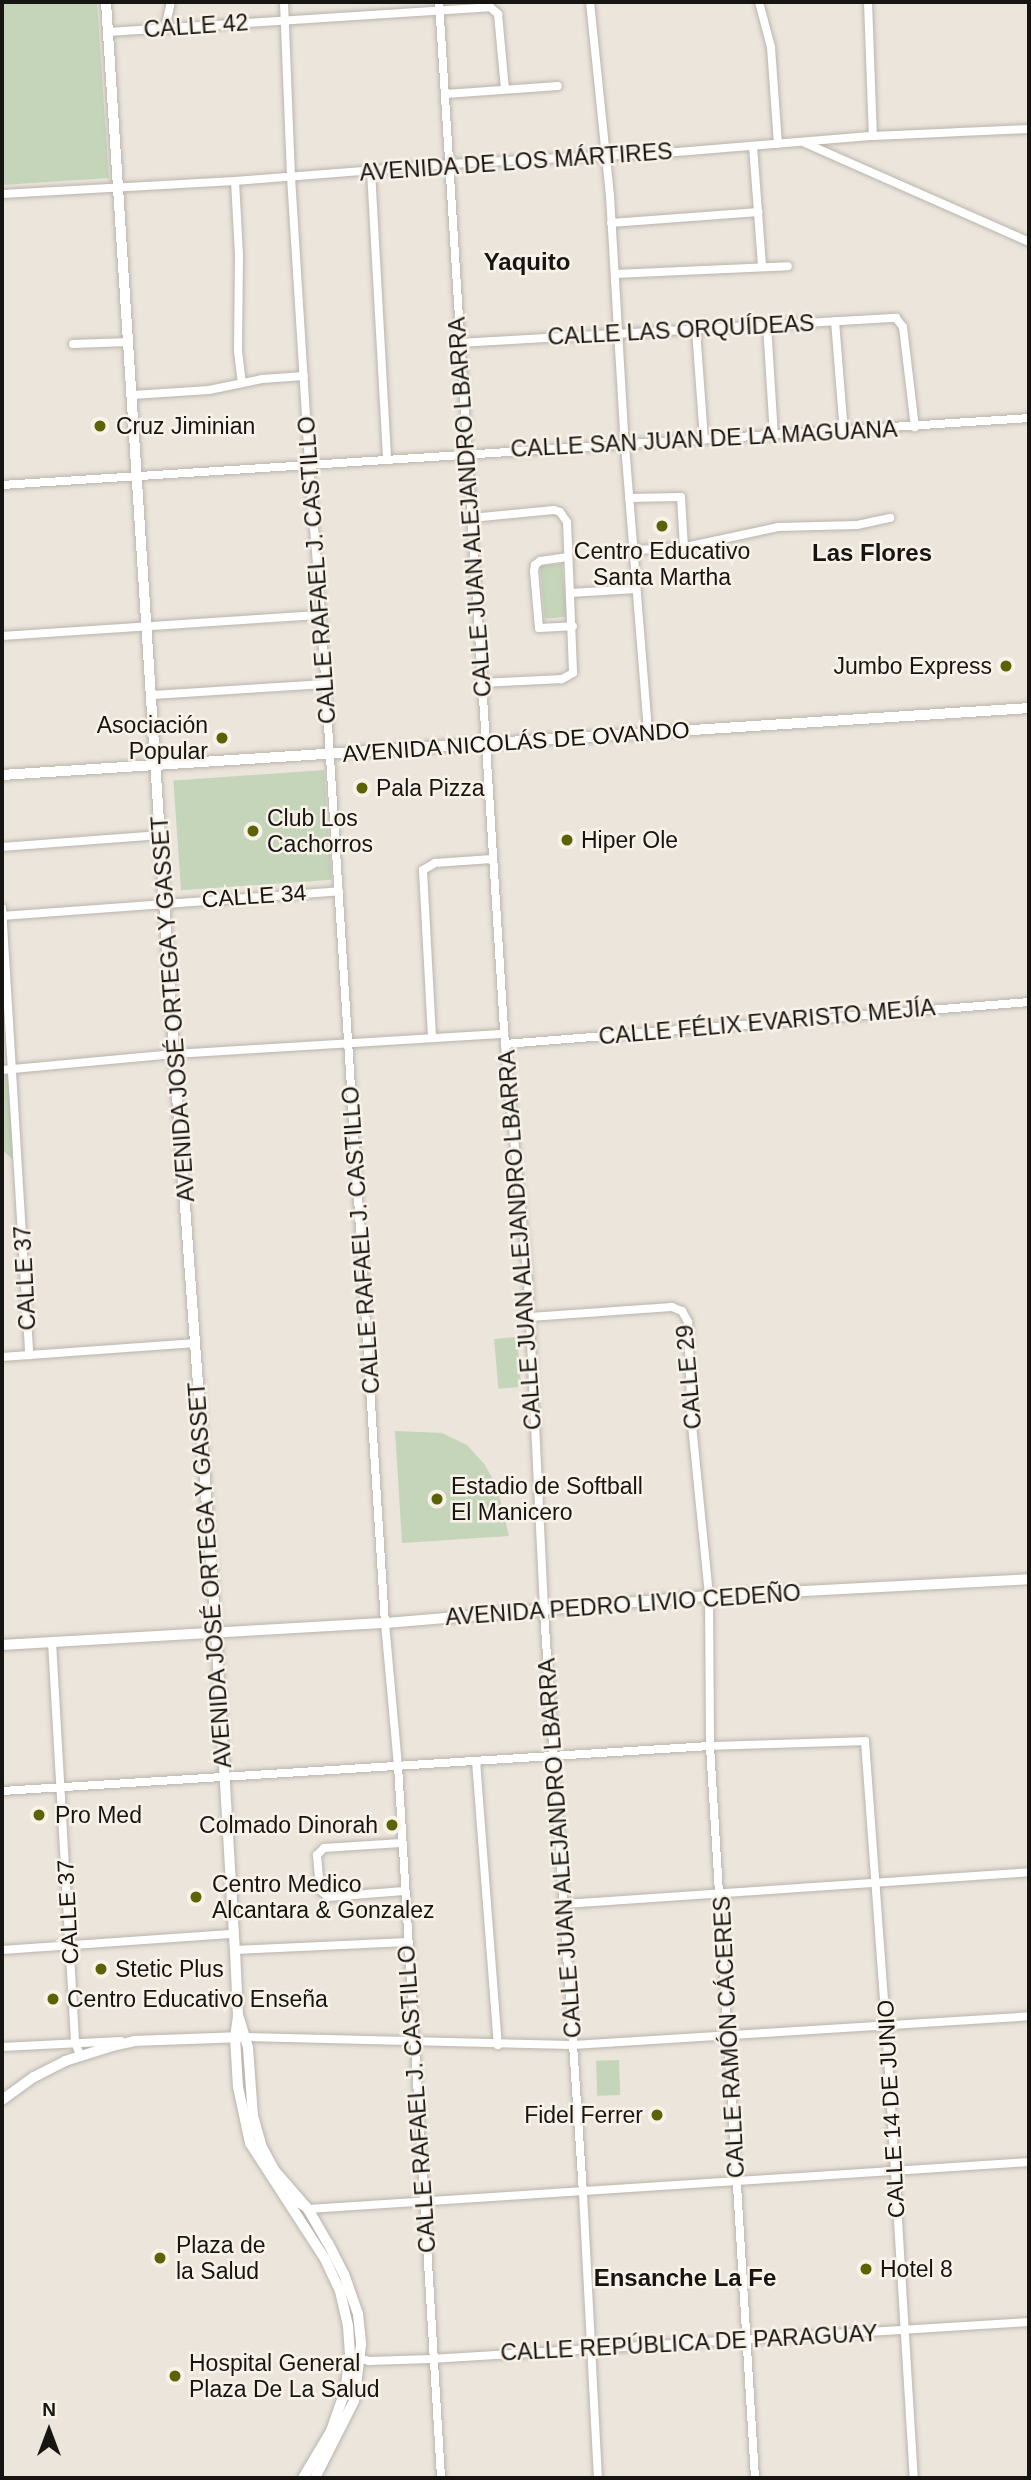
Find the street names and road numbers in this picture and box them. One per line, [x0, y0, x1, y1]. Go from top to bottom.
street label: CALLE 42 [143, 9, 249, 43]
street label: AVENIDA DE LOS MÁRTIRES [358, 137, 674, 187]
street label: CALLE LAS ORQUÍDEAS [547, 309, 815, 351]
street label: CALLE JUAN ALEJANDRO LBARRA [443, 315, 497, 699]
street label: CALLE RAFAEL J. CASTILLO [292, 415, 342, 725]
street label: CALLE SAN JUAN DE LA MAGUANA [509, 415, 899, 463]
street label: AVENIDA NICOLÁS DE OVANDO [341, 716, 691, 768]
street label: AVENIDA JOSÉ ORTEGA Y GASSET [146, 813, 200, 1205]
street label: CALLE 34 [201, 879, 307, 913]
street label: CALLE FÉLIX EVARISTO MEJÍA [598, 994, 936, 1050]
street label: CALLE JUAN ALEJANDRO LBARRA [493, 1048, 547, 1432]
street label: CALLE RAFAEL J. CASTILLO [336, 1085, 386, 1395]
street label: CALLE 37 [8, 1225, 42, 1331]
street label: CALLE 29 [671, 1324, 707, 1430]
street label: AVENIDA JOSÉ ORTEGA Y GASSET [183, 1379, 237, 1771]
street label: AVENIDA PEDRO LIVIO CEDEÑO [444, 1579, 802, 1631]
street label: CALLE JUAN ALEJANDRO LBARRA [533, 1656, 587, 2040]
street label: CALLE 37 [51, 1859, 85, 1965]
street label: CALLE RAMÓN CÁCERES [708, 1895, 750, 2179]
street label: CALLE RAFAEL J. CASTILLO [392, 1944, 442, 2254]
street label: CALLE 14 DE JUNIO [871, 1999, 911, 2219]
street label: CALLE REPÚBLICA DE PARAGUAY [499, 2319, 879, 2367]

